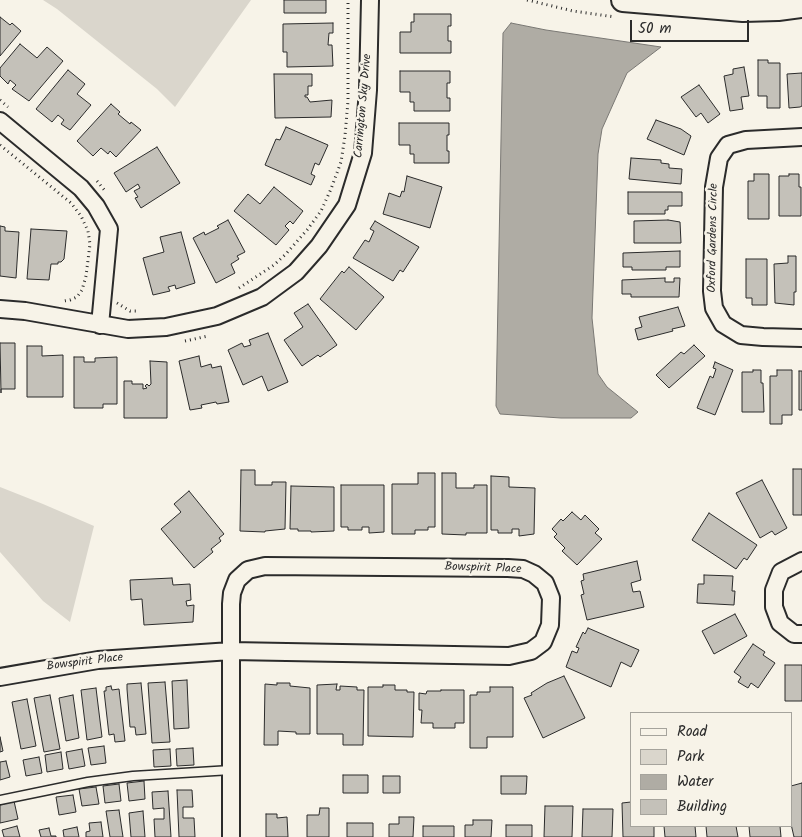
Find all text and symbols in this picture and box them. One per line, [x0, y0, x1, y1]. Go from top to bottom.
scale bar [632, 10, 751, 42]
text: 50 m [638, 17, 672, 41]
street label: Carrington Sky Drive [352, 53, 376, 159]
street label: Oxford Gardens Circle [706, 183, 722, 293]
street label: Bowspirit Place [444, 560, 522, 578]
street label: Bowspirit Place [46, 651, 124, 675]
legend [630, 712, 792, 827]
text: Road [677, 720, 707, 744]
text: Park [677, 745, 704, 769]
text: Water [677, 770, 713, 794]
text: Building [677, 795, 727, 819]

